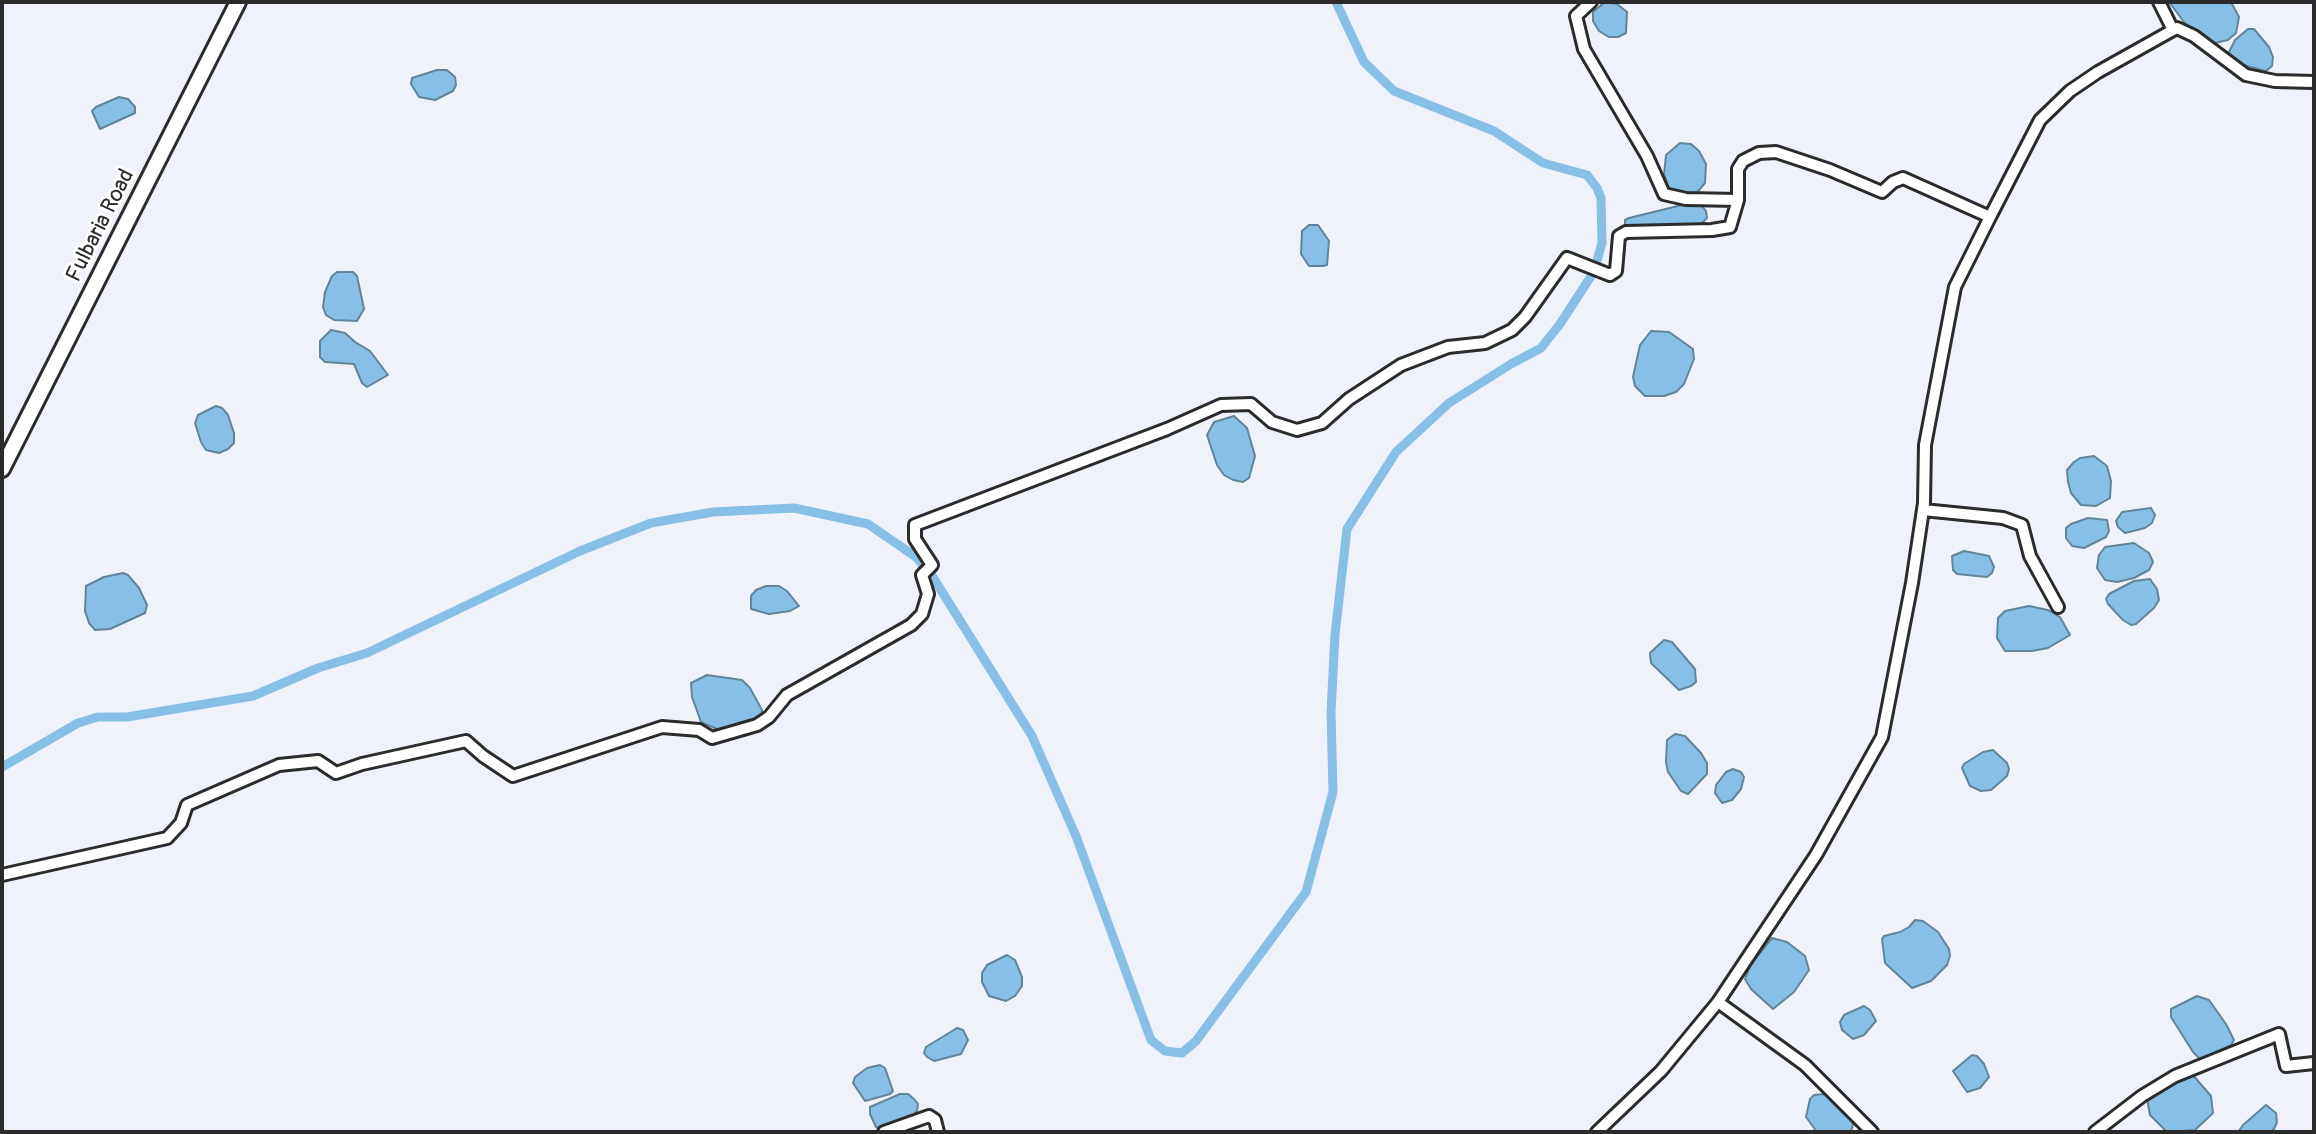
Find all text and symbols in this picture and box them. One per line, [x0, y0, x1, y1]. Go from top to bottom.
street label: Fulbaria Road [61, 165, 141, 287]

